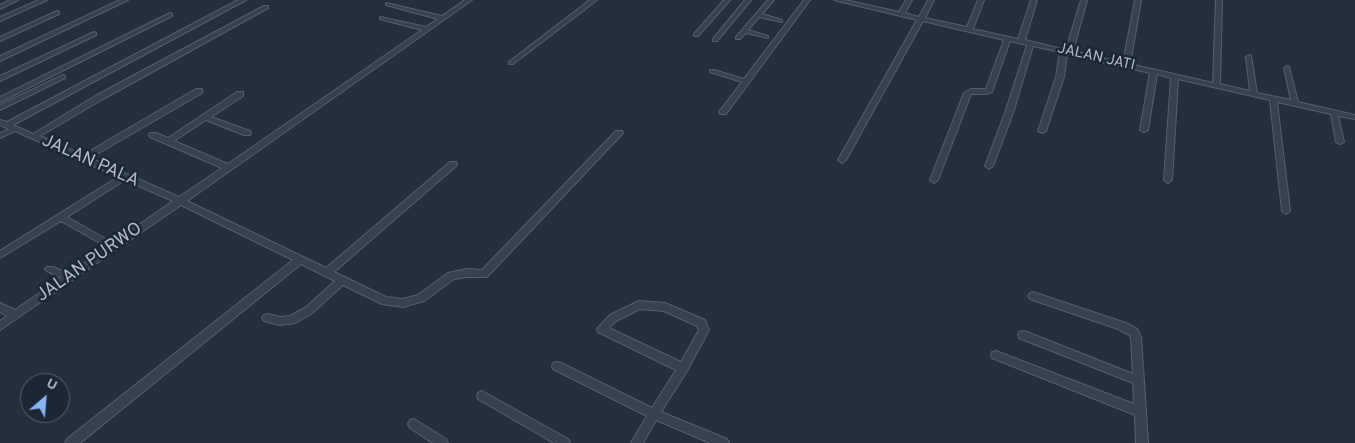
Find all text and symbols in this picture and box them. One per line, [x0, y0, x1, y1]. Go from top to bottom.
street label: JALAN JATI [1055, 40, 1137, 76]
street label: JALAN PALA [38, 131, 142, 193]
street label: JALAN PURWO [33, 219, 147, 307]
north arrow [20, 373, 70, 423]
text: U [43, 375, 60, 395]

